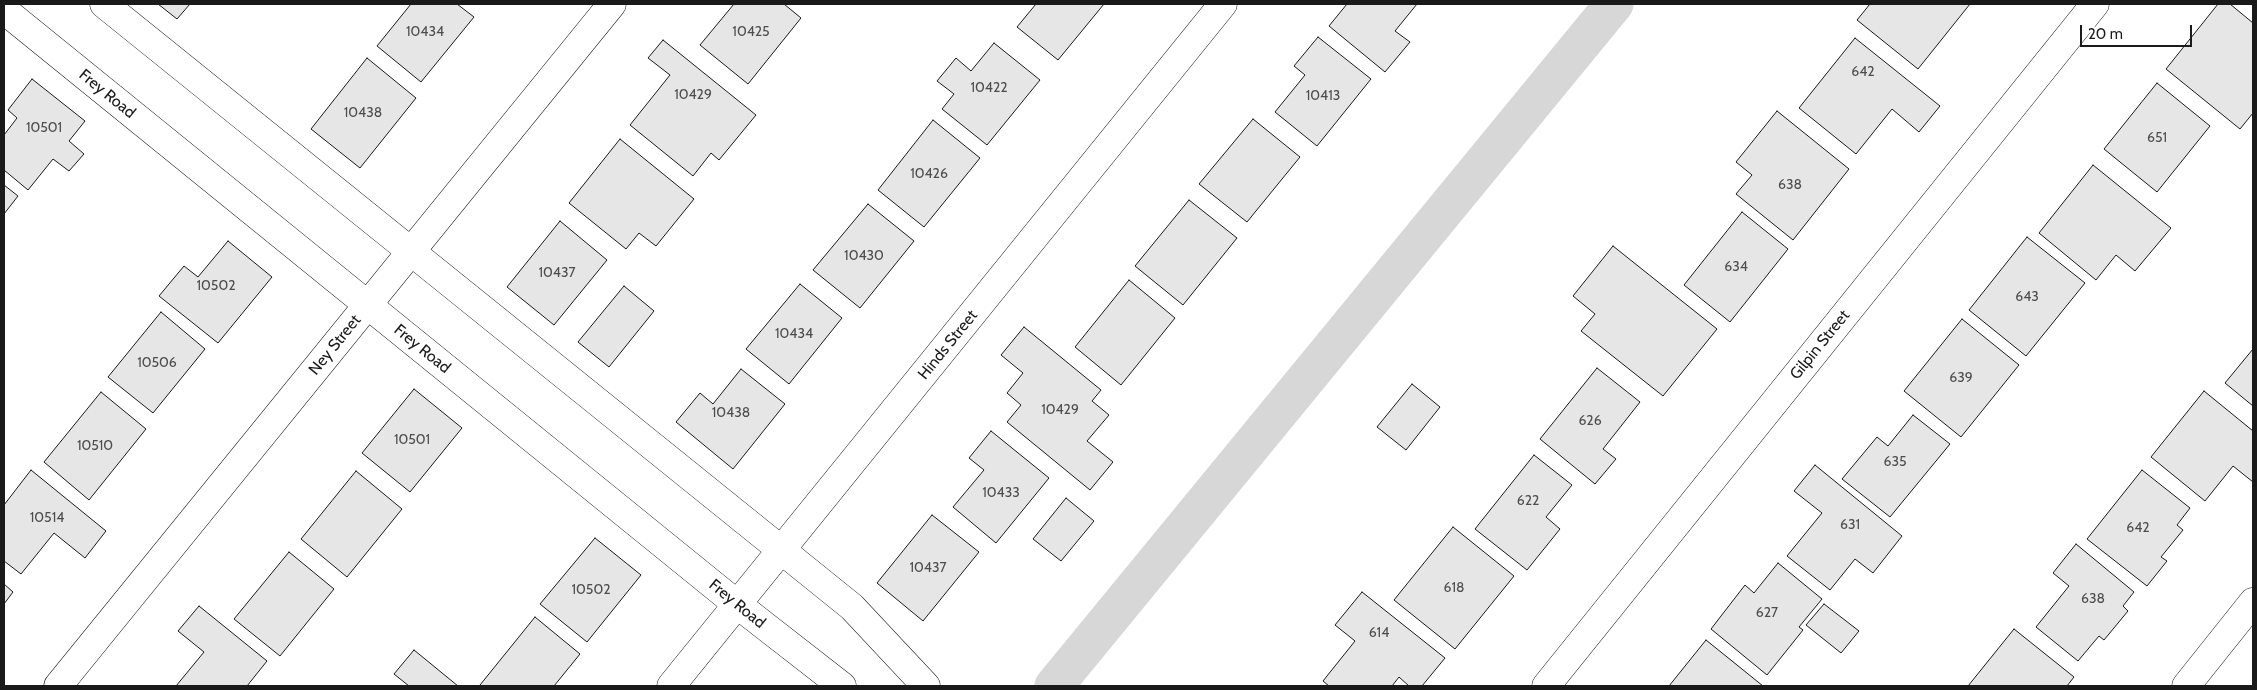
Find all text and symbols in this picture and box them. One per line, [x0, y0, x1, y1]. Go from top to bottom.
scale bar [2082, 15, 2194, 47]
house number: 10434 [406, 24, 444, 40]
house number: 10425 [732, 24, 770, 40]
text: 20 m [2088, 25, 2123, 43]
house number: 642 [1851, 64, 1875, 80]
street label: Frey Road [75, 65, 139, 123]
house number: 10422 [970, 80, 1008, 96]
house number: 10429 [674, 87, 712, 103]
house number: 10413 [1306, 88, 1340, 104]
house number: 10438 [344, 105, 382, 121]
house number: 10501 [26, 120, 62, 136]
house number: 651 [2147, 130, 2167, 146]
house number: 10426 [910, 166, 948, 182]
house number: 638 [1778, 177, 1802, 193]
house number: 10430 [844, 248, 884, 264]
house number: 634 [1724, 259, 1748, 275]
house number: 10437 [538, 265, 576, 281]
house number: 10502 [196, 278, 236, 294]
house number: 643 [2015, 289, 2039, 305]
street label: Hinds Street [914, 306, 982, 384]
street label: Gilpin Street [1786, 306, 1854, 384]
street label: Ney Street [305, 311, 365, 379]
street label: Frey Road [390, 320, 454, 378]
house number: 10434 [775, 326, 813, 342]
house number: 10506 [137, 355, 177, 371]
house number: 639 [1949, 370, 1973, 386]
house number: 10429 [1041, 402, 1079, 418]
house number: 10438 [712, 405, 750, 421]
house number: 626 [1578, 413, 1602, 429]
house number: 10501 [394, 432, 430, 448]
house number: 10510 [77, 438, 113, 454]
house number: 635 [1883, 454, 1907, 470]
house number: 10433 [982, 485, 1020, 501]
house number: 622 [1517, 493, 1539, 509]
house number: 10514 [30, 510, 64, 526]
house number: 631 [1840, 517, 1860, 533]
house number: 642 [2126, 520, 2150, 536]
house number: 10437 [909, 560, 947, 576]
street label: Frey Road [705, 575, 769, 633]
house number: 618 [1444, 580, 1464, 596]
house number: 10502 [571, 582, 611, 598]
house number: 638 [2081, 591, 2105, 607]
house number: 627 [1756, 605, 1778, 621]
house number: 614 [1369, 625, 1389, 641]

